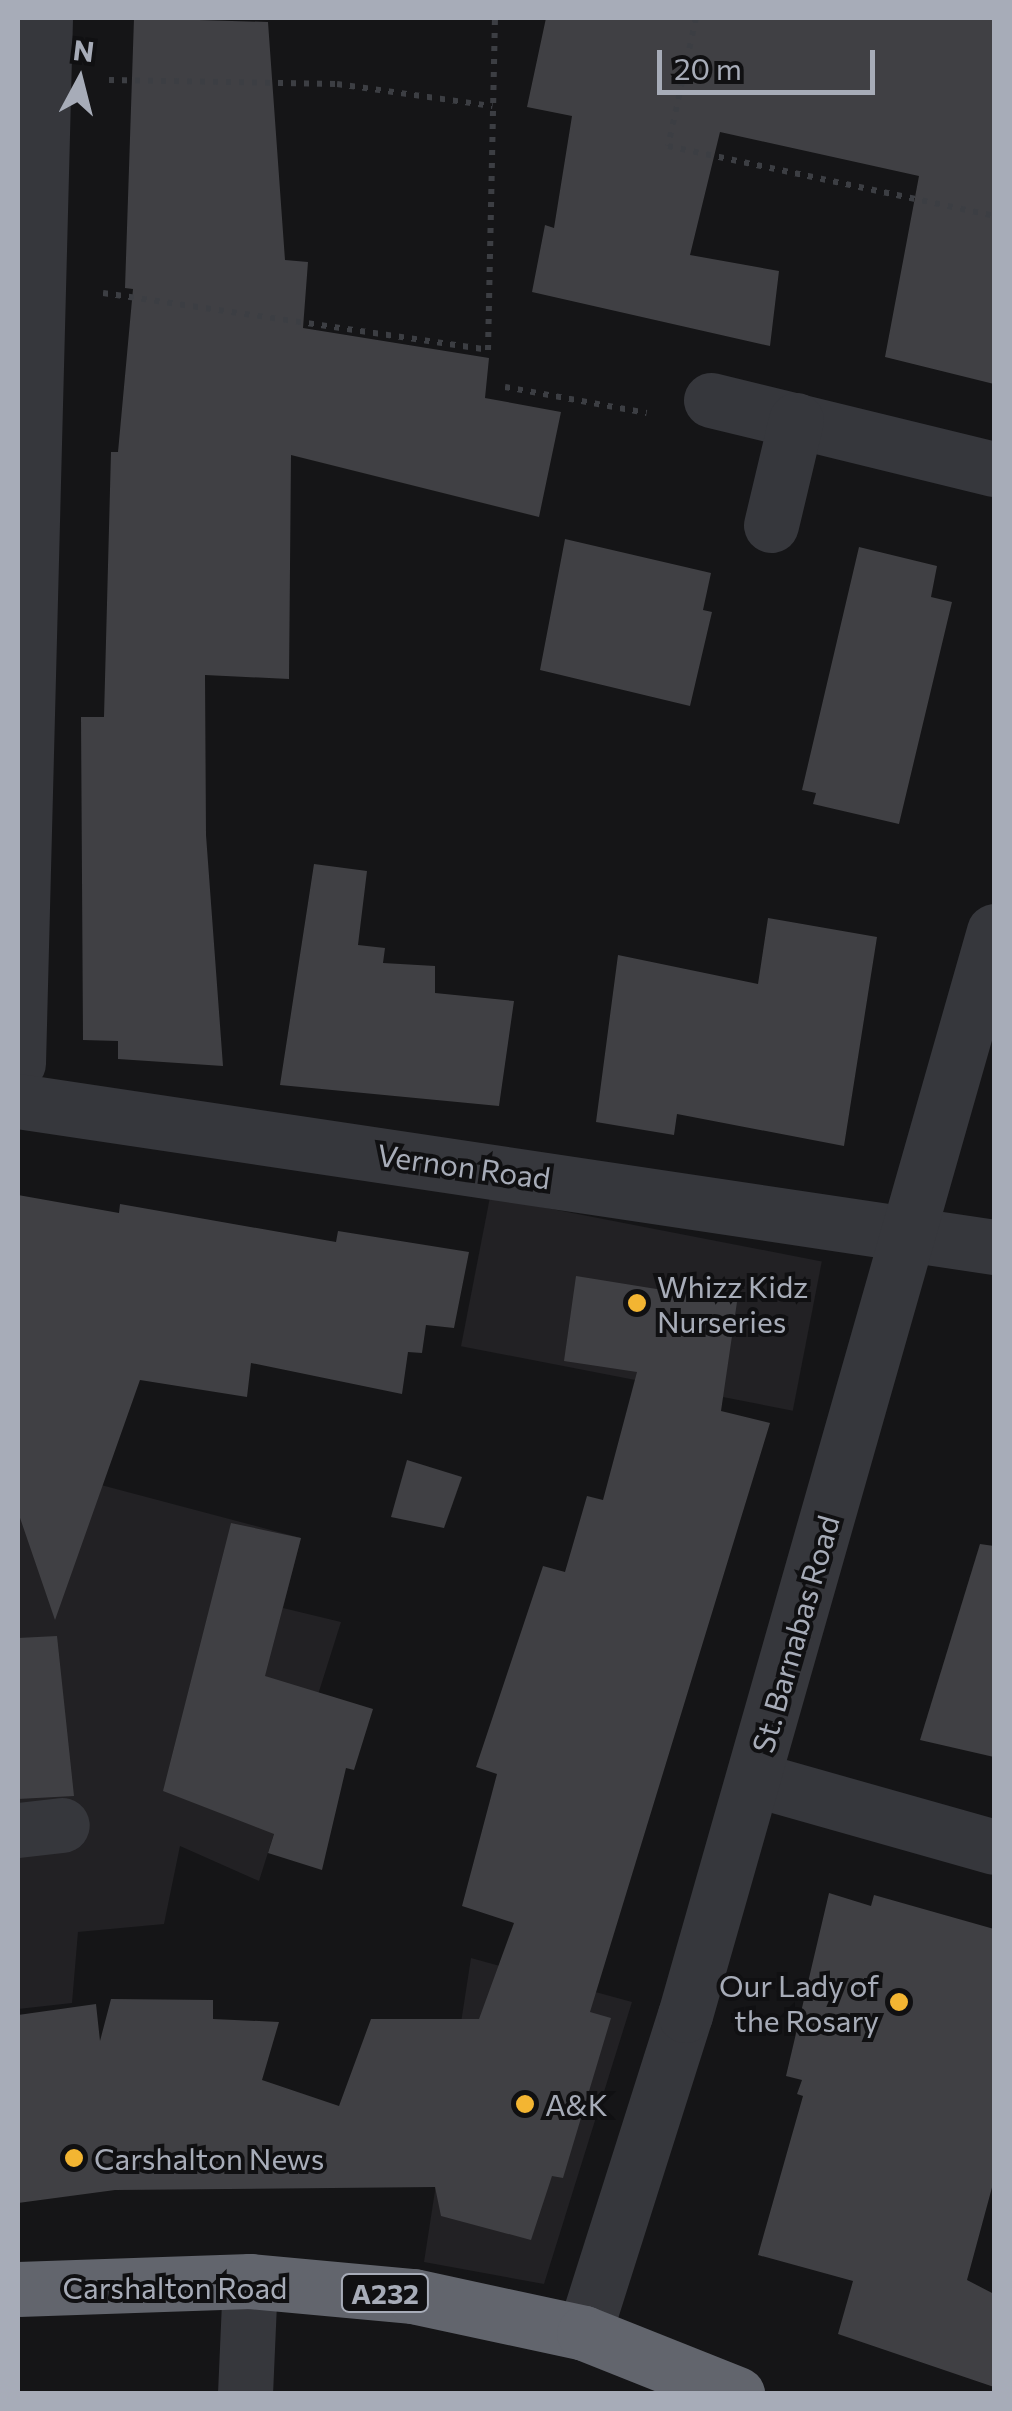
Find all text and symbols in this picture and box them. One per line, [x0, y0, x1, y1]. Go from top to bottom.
north arrow [30, 30, 130, 130]
scale bar [662, 30, 880, 92]
text: N [71, 32, 96, 68]
text: 20 m [674, 49, 742, 86]
street label: Vernon Road [375, 1136, 553, 1196]
place label: Whizz Kidz Nurseries [657, 1268, 808, 1338]
marker: Whizz Kidz Nurseries [626, 1292, 648, 1314]
street label: St. Barnabas Road [744, 1511, 846, 1757]
place label: Our Lady of the Rosary [719, 1967, 879, 2038]
marker: Our Lady of the Rosary [888, 1991, 910, 2013]
place label: A&K [545, 2086, 608, 2122]
marker: A&K [514, 2093, 536, 2115]
place label: Carshalton News [94, 2140, 324, 2176]
marker: Carshalton News [63, 2147, 85, 2169]
street label: Carshalton Road [63, 2269, 287, 2305]
road number: A232 [340, 2270, 430, 2316]

